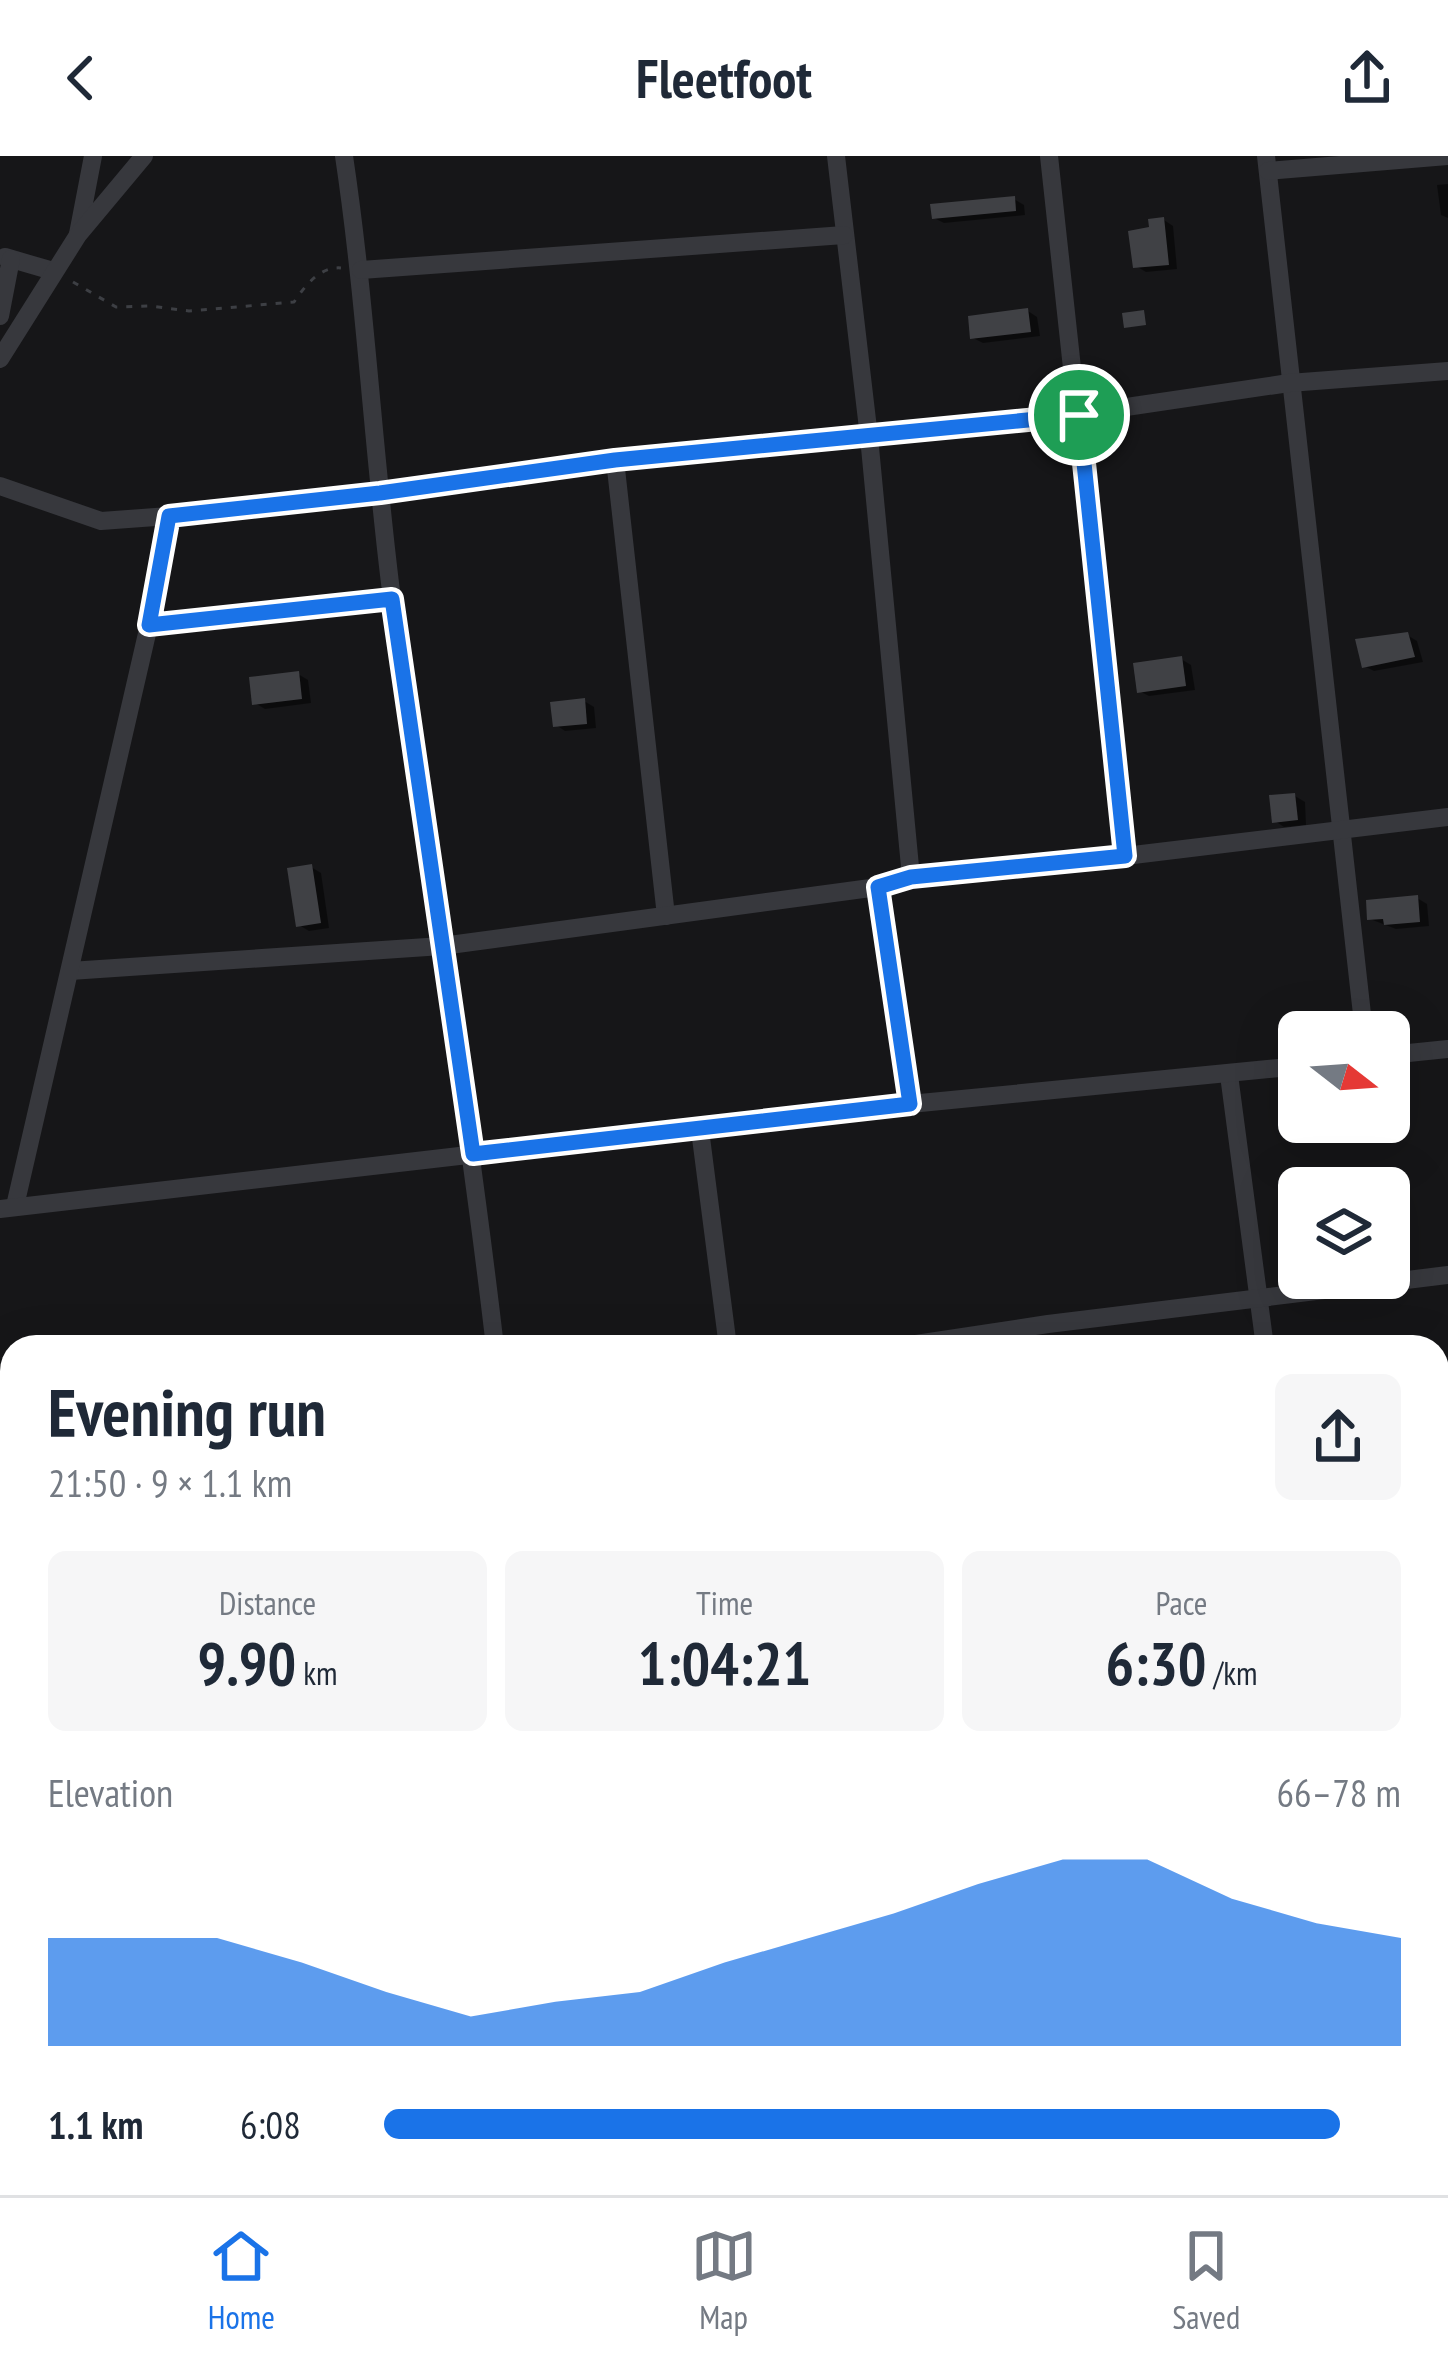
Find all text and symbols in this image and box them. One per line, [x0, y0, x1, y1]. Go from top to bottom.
text: Fleetfoot [636, 43, 812, 113]
icon: back [48, 45, 114, 111]
icon: share [1334, 45, 1400, 111]
pin [1028, 364, 1130, 466]
icon: arrive [1046, 382, 1112, 448]
north arrow [1278, 1011, 1410, 1143]
map controls [1278, 1011, 1410, 1299]
button: layers [1278, 1167, 1410, 1299]
text: Evening run [48, 1369, 326, 1454]
button: share [1275, 1374, 1401, 1500]
text: 21:50 · 9 × 1.1 km [48, 1457, 292, 1508]
text: Distance [219, 1581, 316, 1624]
text: Time [696, 1581, 753, 1624]
text: Pace [1155, 1581, 1208, 1624]
text: 9.90 [197, 1624, 296, 1702]
text: 1:04:21 [638, 1624, 811, 1702]
text: 6:30 [1105, 1624, 1207, 1702]
text: km [296, 1651, 338, 1694]
text: /km [1207, 1651, 1258, 1694]
text: Elevation [48, 1767, 173, 1818]
text: 66–78 m [1276, 1767, 1401, 1818]
text: 1.1 km [48, 2099, 143, 2150]
text: 6:08 [240, 2099, 301, 2150]
tab: Home [208, 2223, 275, 2338]
tab: Map [691, 2223, 757, 2338]
tab: Saved [1172, 2223, 1240, 2338]

